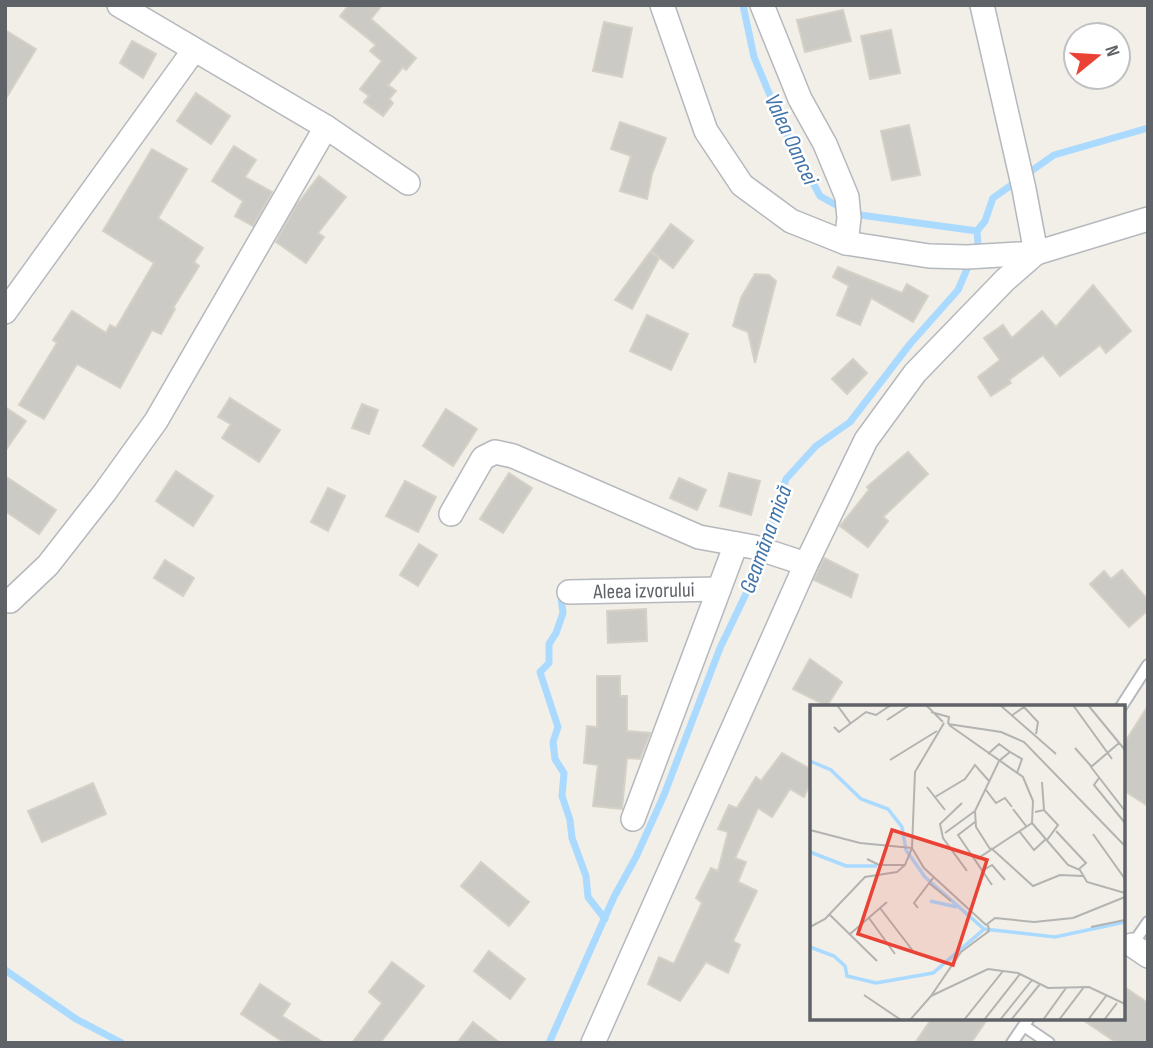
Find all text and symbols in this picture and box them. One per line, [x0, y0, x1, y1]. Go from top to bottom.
north arrow [1062, 21, 1132, 91]
text: N [1099, 43, 1124, 60]
water label: Valea Oancei [758, 90, 825, 190]
water label: Geamăna mică [733, 481, 799, 597]
street label: Aleea izvorului [592, 577, 695, 605]
inset map [810, 705, 1125, 1020]

